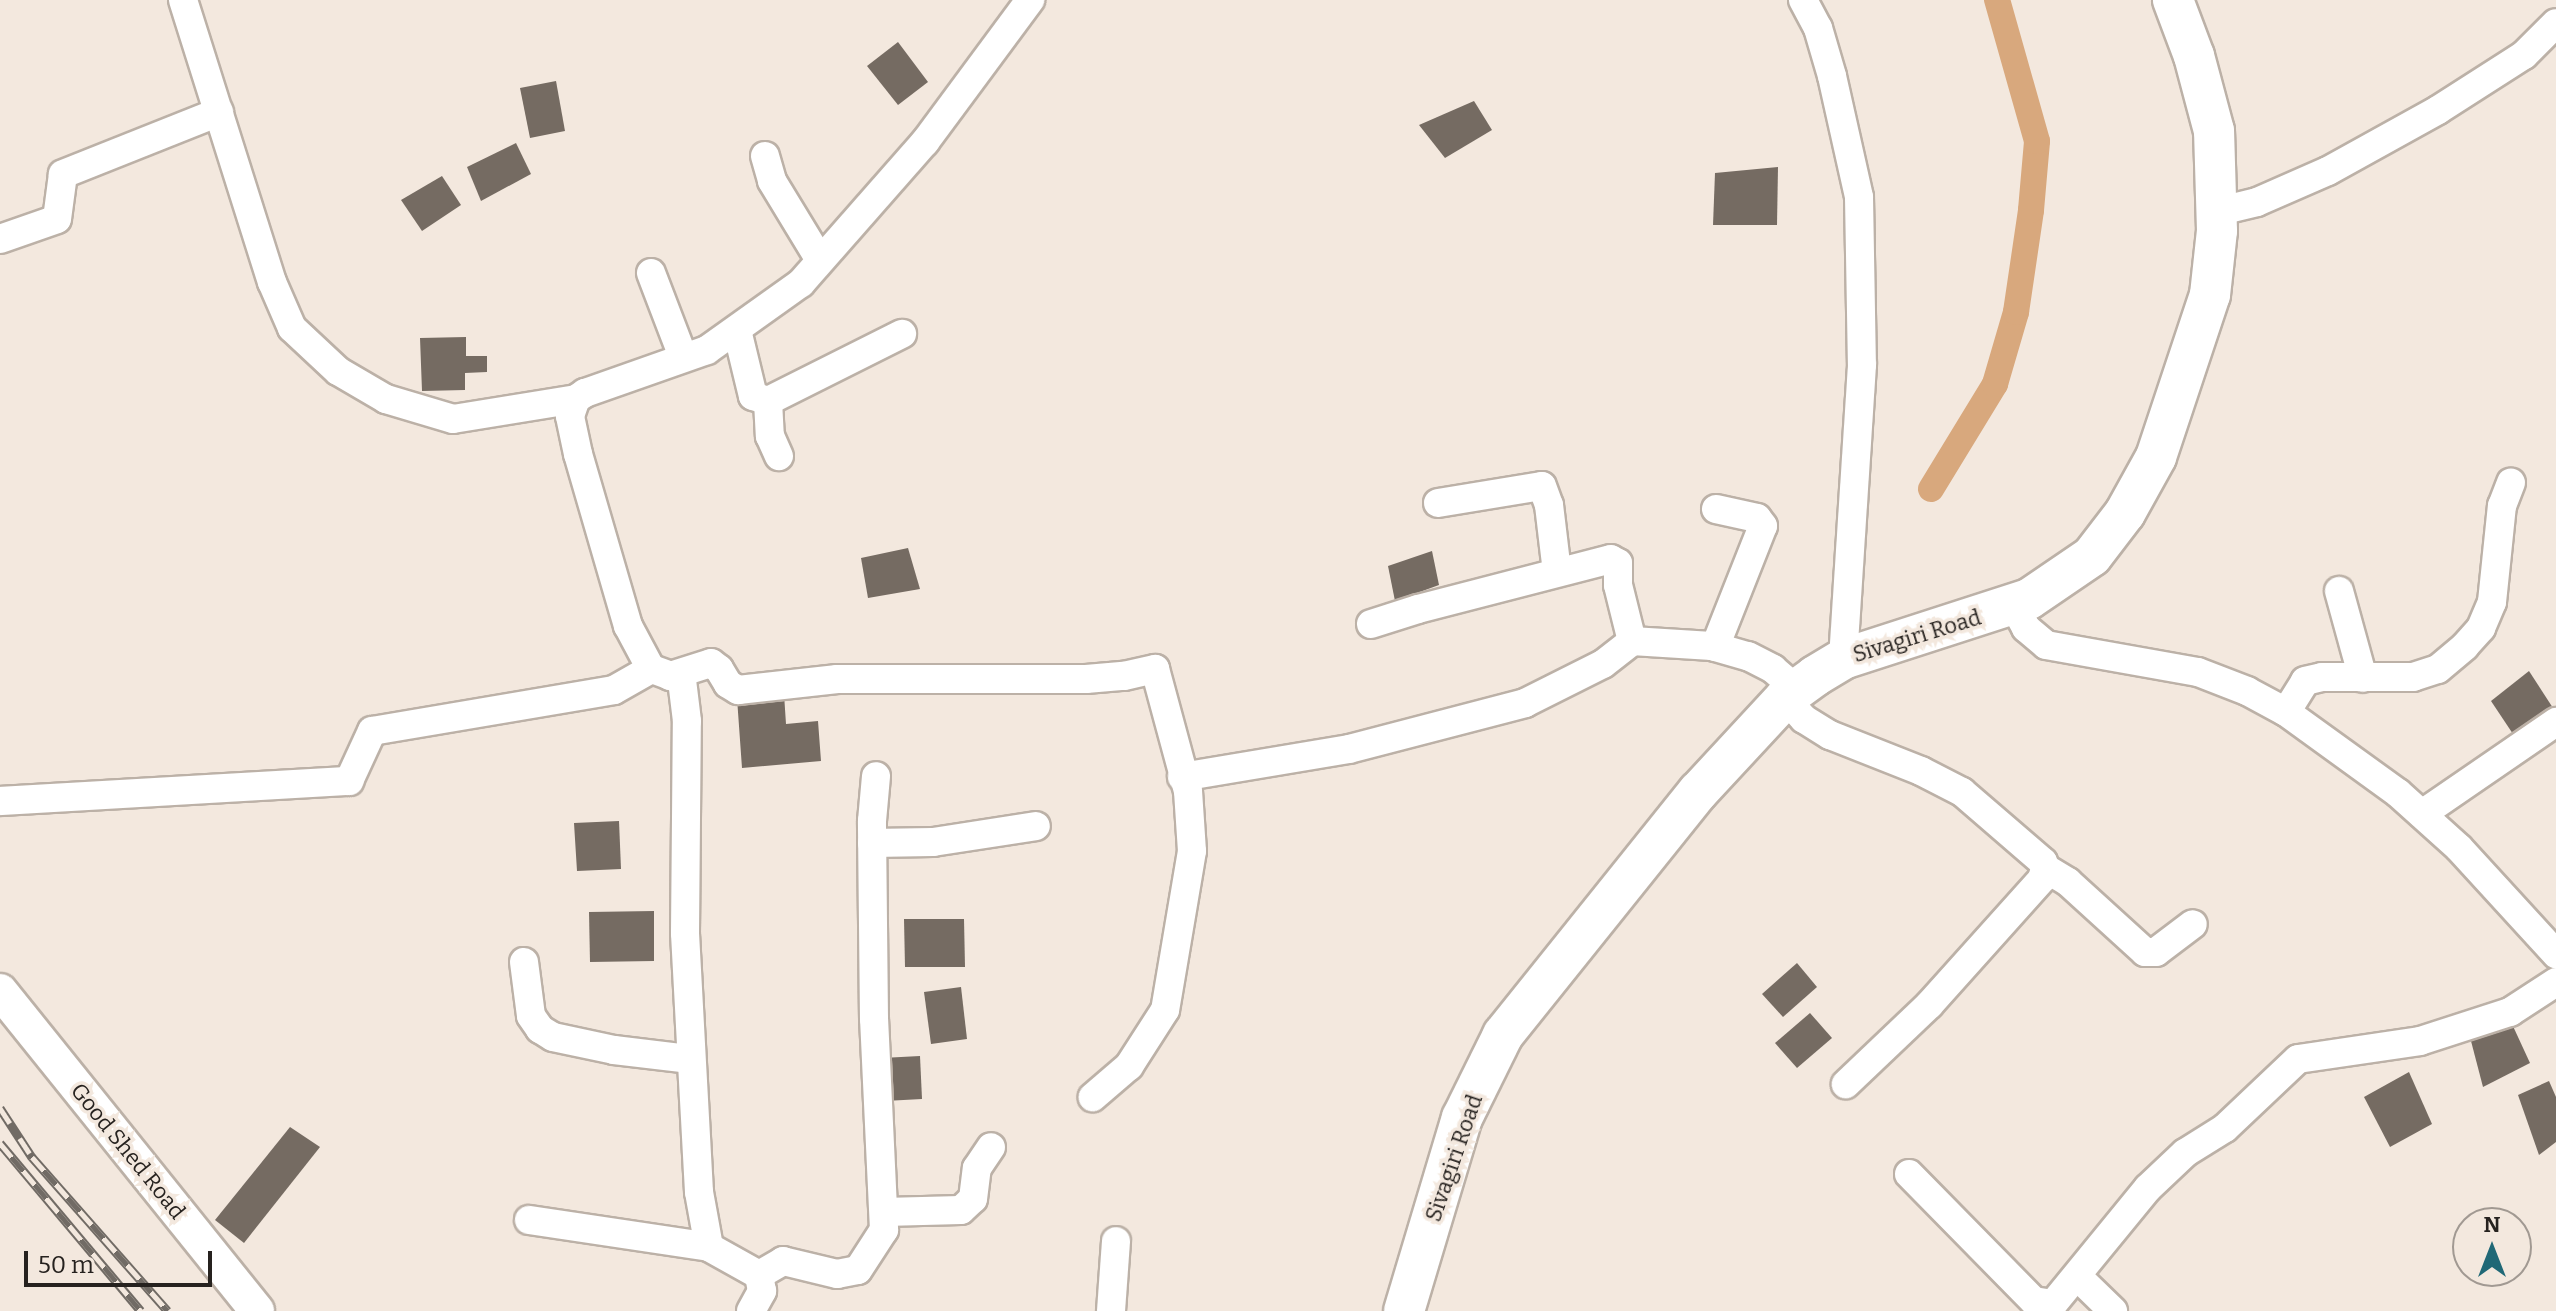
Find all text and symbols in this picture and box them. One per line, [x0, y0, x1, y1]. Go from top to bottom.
street label: Sivagiri Road [1850, 604, 1984, 668]
street label: Good Shed Road [65, 1078, 191, 1224]
street label: Sivagiri Road [1420, 1091, 1488, 1225]
north arrow [2452, 1207, 2532, 1287]
text: N [2484, 1211, 2500, 1238]
scale bar [28, 1235, 216, 1285]
text: 50 m [38, 1251, 94, 1279]

